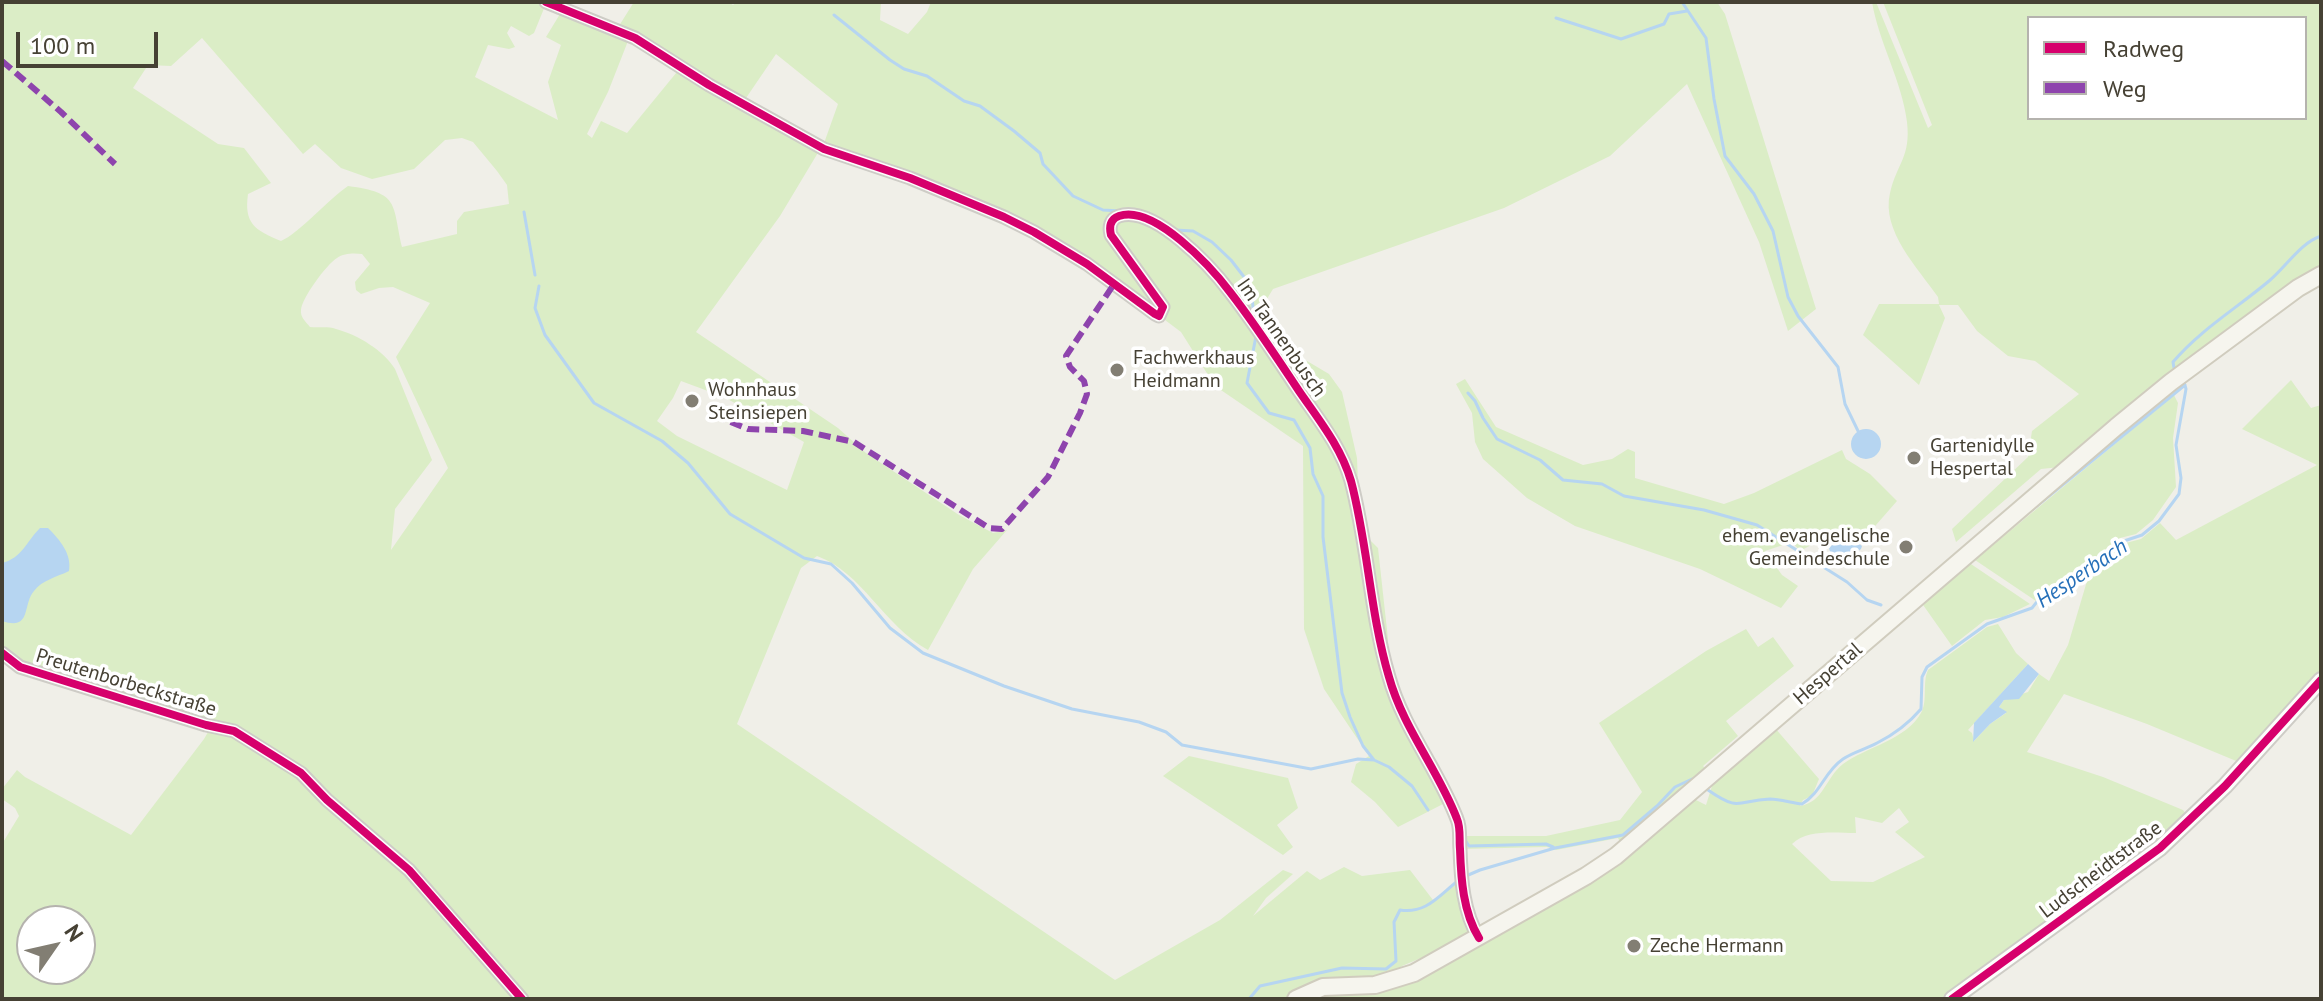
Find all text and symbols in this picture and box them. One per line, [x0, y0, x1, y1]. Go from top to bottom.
scale bar [20, 16, 162, 66]
legend [2027, 16, 2307, 120]
text: 100 m [30, 30, 95, 61]
text: Radweg [2103, 33, 2184, 64]
text: Weg [2103, 73, 2147, 104]
street label: Im Tannenbusch [1231, 274, 1331, 402]
place label: Fachwerkhaus Heidmann [1133, 346, 1254, 393]
marker: Fachwerkhaus Heidmann [1108, 361, 1126, 379]
place label: Wohnhaus Steinsiepen [708, 378, 807, 425]
marker: Wohnhaus Steinsiepen [683, 392, 701, 410]
place label: Gartenidylle Hespertal [1930, 434, 2034, 481]
marker: Gartenidylle Hespertal [1905, 449, 1923, 467]
place label: ehem. evangelische Gemeindeschule [1722, 524, 1890, 571]
water label: Hesperbach [2031, 534, 2133, 614]
marker: ehem. evangelische Gemeindeschule [1897, 538, 1915, 556]
street label: Hespertal [1789, 638, 1867, 710]
street label: Preutenborbeckstraße [33, 644, 219, 722]
street label: Ludscheidtstraße [2035, 816, 2167, 924]
north arrow [16, 905, 96, 985]
text: N [59, 919, 90, 947]
place label: Zeche Hermann [1650, 934, 1784, 958]
marker: Zeche Hermann [1625, 937, 1643, 955]

